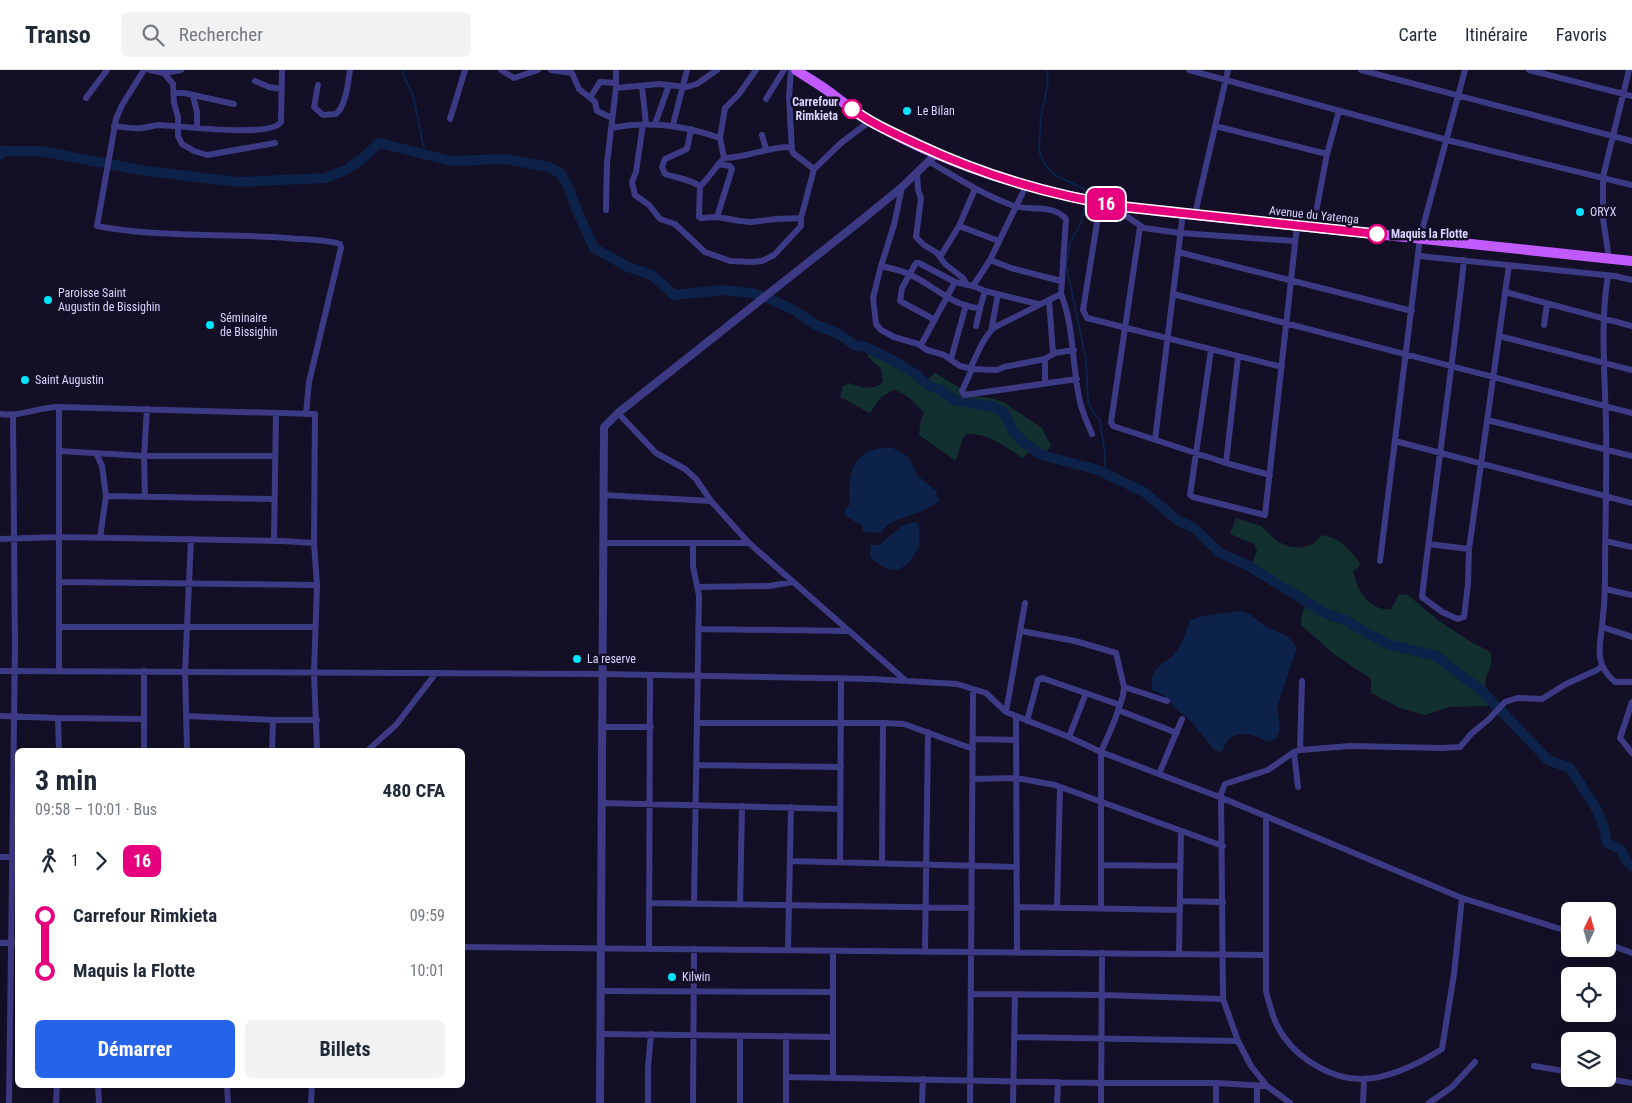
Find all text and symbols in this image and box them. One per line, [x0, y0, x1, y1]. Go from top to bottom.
search box [121, 12, 471, 57]
text: Transo [25, 21, 91, 49]
icon: search [139, 21, 167, 49]
text: Rechercher [179, 23, 263, 46]
text: Carte [1398, 24, 1437, 45]
text: Itinéraire [1465, 24, 1528, 45]
text: Favoris [1556, 24, 1607, 45]
place label: Carrefour Rimkieta [792, 95, 838, 123]
marker: Carrefour Rimkieta [842, 99, 862, 119]
place label: Le Bilan [917, 104, 955, 118]
marker: Le Bilan [901, 105, 913, 117]
line badge: 16 [1084, 188, 1128, 220]
text: 16 [1097, 193, 1115, 214]
street label: Avenue du Yatenga [1268, 203, 1360, 227]
place label: ORYX [1590, 205, 1617, 219]
marker: ORYX [1574, 206, 1586, 218]
marker: Maquis la Flotte [1367, 224, 1387, 244]
place label: Maquis la Flotte [1391, 227, 1468, 241]
place label: Paroisse Saint Augustin de Bissighin [58, 286, 161, 314]
marker: Paroisse Saint Augustin de Bissighin [42, 294, 54, 306]
place label: Séminaire de Bissighin [220, 311, 278, 339]
marker: Séminaire de Bissighin [204, 319, 216, 331]
place label: Saint Augustin [35, 373, 104, 387]
marker: Saint Augustin [19, 374, 31, 386]
place label: La reserve [587, 652, 636, 666]
marker: La reserve [571, 653, 583, 665]
text: 3 min [35, 764, 97, 797]
text: 480 CFA [382, 779, 445, 802]
text: 09:58 – 10:01 · Bus [35, 800, 157, 819]
icon: walk [35, 847, 63, 875]
icon: forward [87, 847, 115, 875]
text: 16 [133, 850, 151, 871]
text: 1 [71, 851, 79, 870]
north arrow [1561, 902, 1616, 958]
map controls [1561, 902, 1616, 1087]
text: Carrefour Rimkieta [73, 904, 217, 927]
text: 09:59 [410, 906, 445, 925]
text: Maquis la Flotte [73, 959, 195, 982]
text: 10:01 [410, 961, 445, 980]
button: locate [1561, 967, 1616, 1022]
place label: Kilwin [682, 970, 711, 984]
marker: Kilwin [666, 971, 678, 983]
button: Démarrer [35, 1020, 235, 1078]
button: Billets [245, 1020, 445, 1078]
button: layers [1561, 1032, 1616, 1087]

